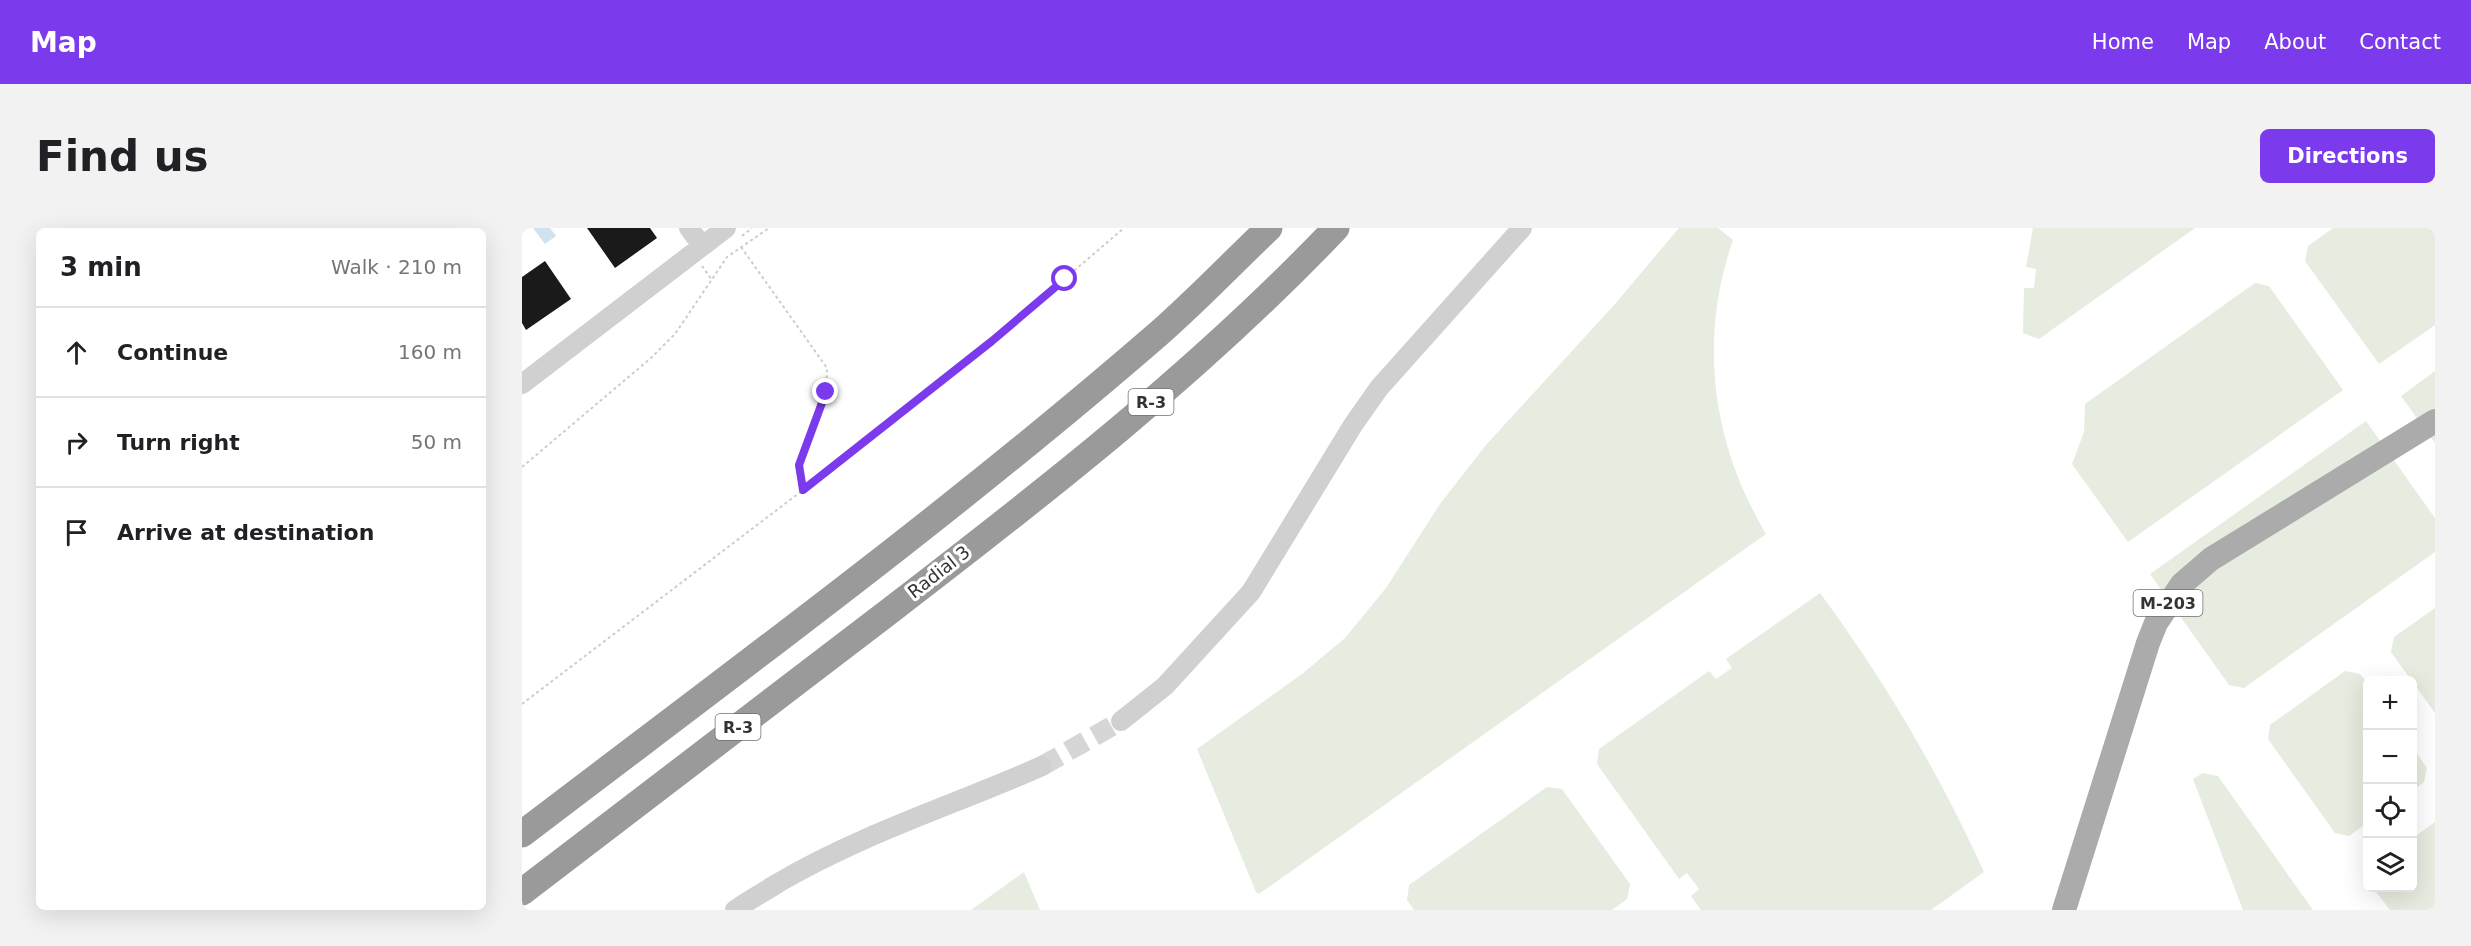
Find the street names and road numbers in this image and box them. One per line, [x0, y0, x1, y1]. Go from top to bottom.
road number: R-3 [1128, 389, 1174, 415]
street label: Radial 3 [904, 541, 974, 602]
road number: M-203 [2134, 590, 2202, 616]
road number: R-3 [716, 714, 760, 740]

